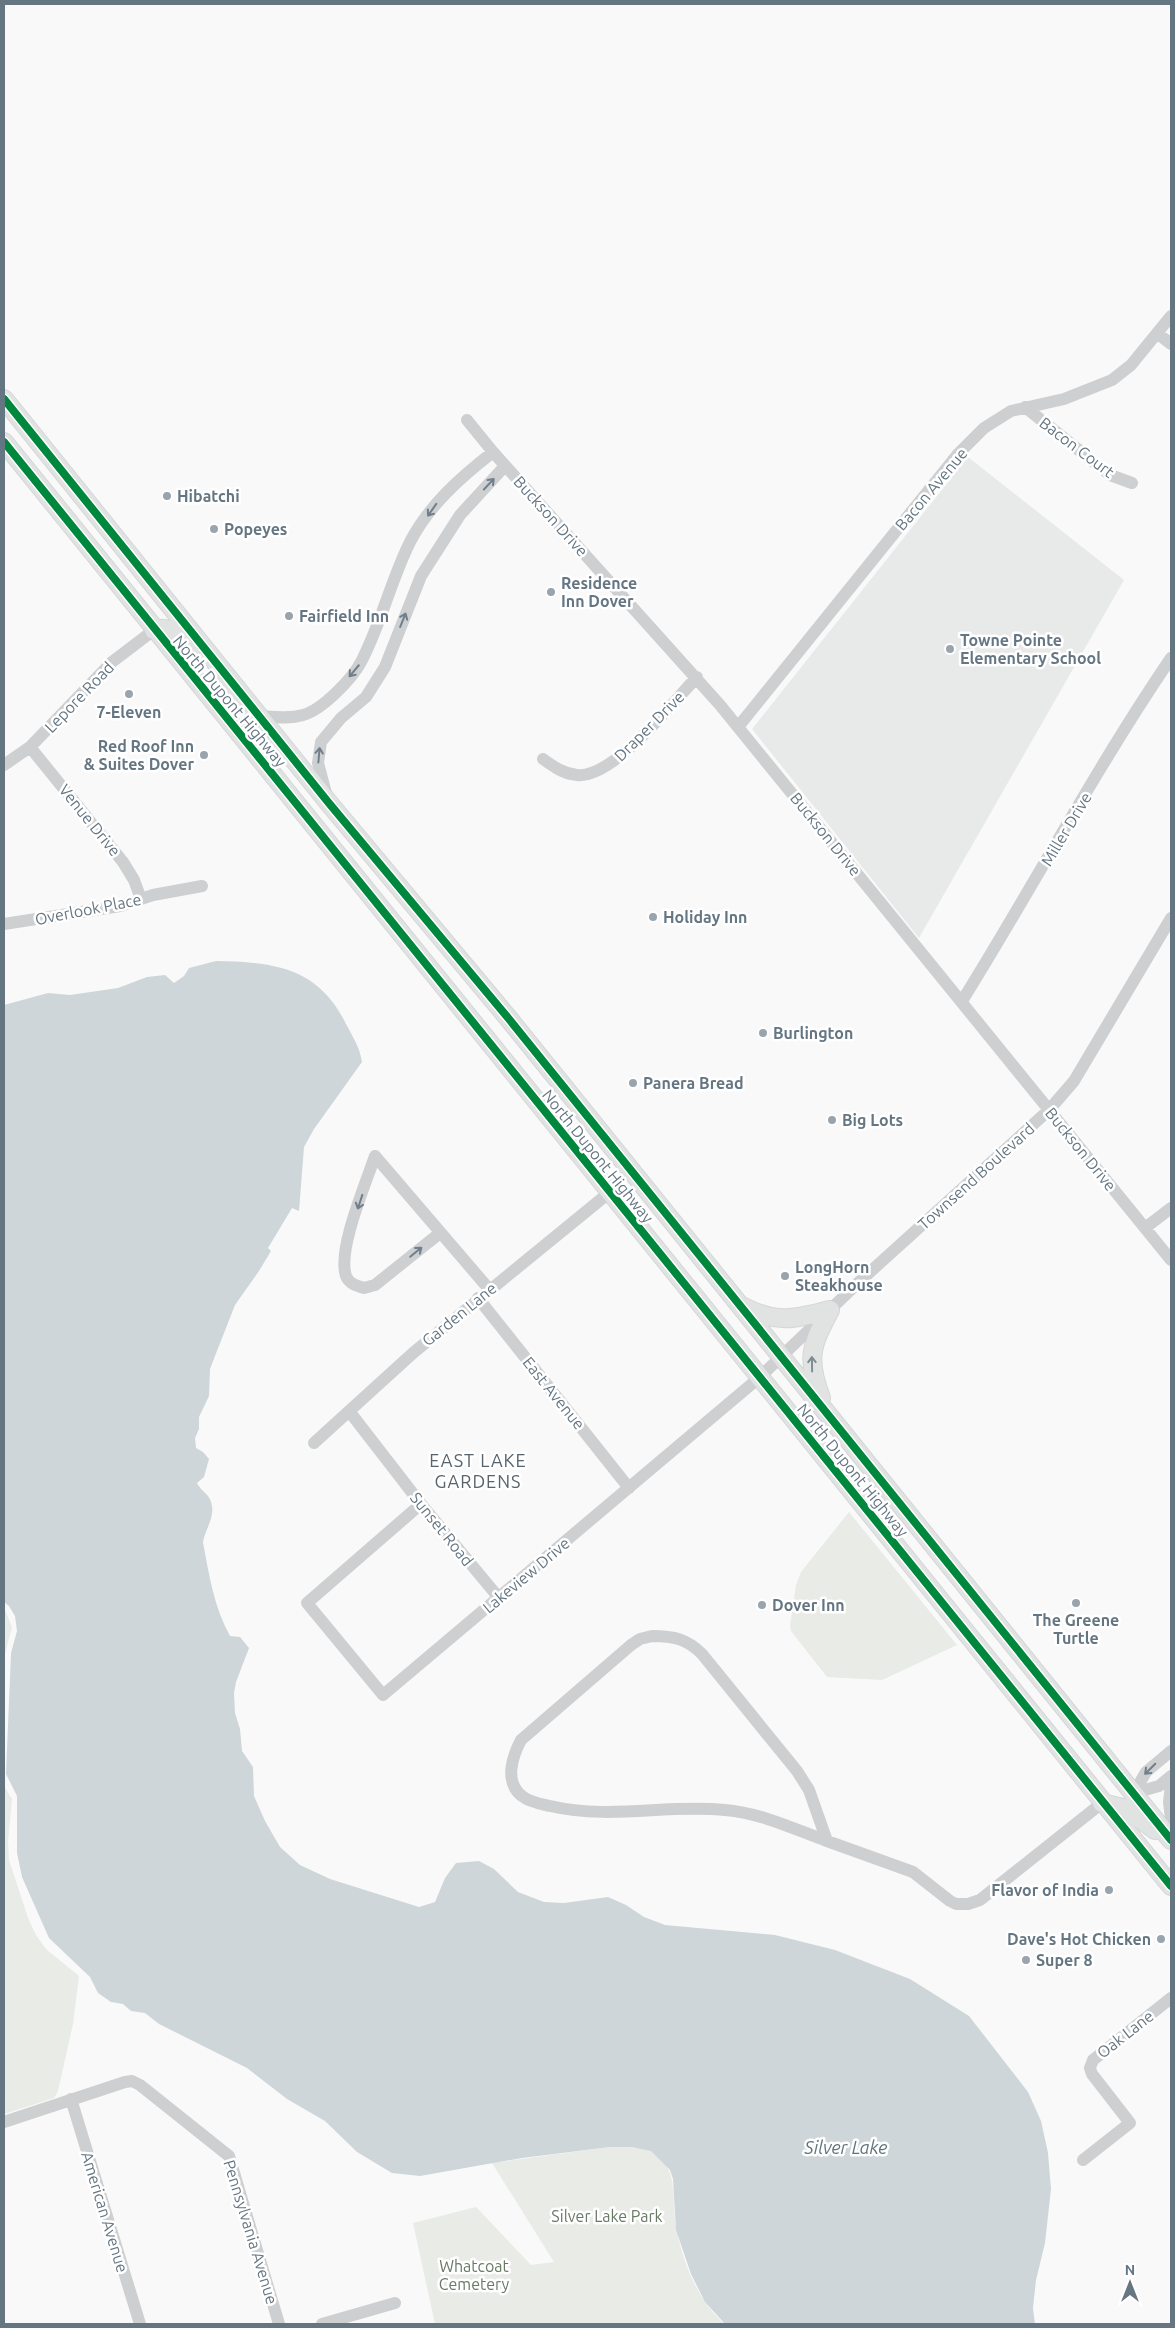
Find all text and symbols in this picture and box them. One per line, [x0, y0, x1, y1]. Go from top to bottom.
street label: Bacon Court [1036, 413, 1118, 481]
street label: Bacon Avenue [891, 444, 971, 534]
street label: Buckson Drive [510, 472, 592, 560]
one-way arrow [483, 477, 495, 490]
place label: Hibatchi [177, 487, 240, 505]
marker: Hibatchi [161, 490, 173, 502]
one-way arrow [427, 503, 437, 517]
place label: Popeyes [224, 520, 287, 538]
marker: Popeyes [208, 523, 220, 535]
place label: Residence Inn Dover [561, 574, 637, 610]
marker: Residence Inn Dover [545, 586, 557, 598]
place label: Fairfield Inn [299, 607, 389, 625]
marker: Fairfield Inn [283, 610, 295, 622]
one-way arrow [400, 613, 409, 628]
place label: Towne Pointe Elementary School [960, 631, 1101, 667]
street label: North Dupont Highway [170, 632, 290, 771]
marker: Towne Pointe Elementary School [944, 643, 956, 655]
street label: Lepore Road [41, 658, 117, 736]
one-way arrow [349, 664, 360, 677]
street label: Draper Drive [610, 687, 688, 765]
marker: 7-Eleven [123, 688, 135, 700]
place label: 7-Eleven [97, 703, 161, 721]
place label: Red Roof Inn & Suites Dover [84, 737, 194, 773]
one-way arrow [314, 747, 324, 763]
marker: Red Roof Inn & Suites Dover [198, 749, 210, 761]
street label: Venue Drive [56, 781, 124, 859]
street label: Buckson Drive [787, 789, 865, 879]
street label: Miller Drive [1037, 789, 1095, 869]
street label: Overlook Place [33, 890, 143, 928]
place label: Holiday Inn [663, 908, 747, 926]
marker: Holiday Inn [647, 911, 659, 923]
place label: Burlington [773, 1024, 853, 1042]
marker: Burlington [757, 1027, 769, 1039]
place label: Panera Bread [643, 1074, 744, 1092]
marker: Panera Bread [627, 1077, 639, 1089]
street label: North Dupont Highway [539, 1086, 657, 1226]
street label: Buckson Drive [1042, 1104, 1120, 1194]
place label: Big Lots [842, 1111, 903, 1129]
marker: Big Lots [826, 1114, 838, 1126]
street label: Townsend Boulevard [914, 1119, 1038, 1233]
one-way arrow [355, 1194, 364, 1209]
one-way arrow [409, 1247, 422, 1258]
place label: LongHorn Steakhouse [795, 1258, 883, 1294]
marker: LongHorn Steakhouse [779, 1270, 791, 1282]
street label: Garden Lane [418, 1279, 500, 1349]
street label: East Avenue [519, 1353, 589, 1433]
one-way arrow [807, 1356, 817, 1372]
street label: North Dupont Highway [794, 1400, 912, 1540]
district label: EAST LAKE GARDENS [429, 1450, 527, 1491]
street label: Sunset Road [407, 1489, 477, 1569]
street label: Lakeview Drive [479, 1534, 573, 1616]
place label: Dover Inn [772, 1596, 845, 1614]
marker: The Greene Turtle [1070, 1597, 1082, 1609]
marker: Dover Inn [756, 1599, 768, 1611]
place label: The Greene Turtle [1033, 1611, 1119, 1647]
one-way arrow [1144, 1763, 1156, 1776]
place label: Flavor of India [991, 1881, 1099, 1899]
marker: Flavor of India [1103, 1884, 1115, 1896]
place label: Dave's Hot Chicken [1007, 1930, 1151, 1948]
marker: Dave's Hot Chicken [1155, 1933, 1167, 1945]
place label: Super 8 [1036, 1951, 1093, 1969]
marker: Super 8 [1020, 1954, 1032, 1966]
street label: Oak Lane [1093, 2006, 1157, 2062]
water label: Silver Lake [804, 2137, 887, 2157]
street label: American Avenue [78, 2149, 132, 2275]
street label: Pennsylvania Avenue [220, 2158, 282, 2306]
park label: Silver Lake Park [551, 2207, 663, 2225]
park label: Whatcoat Cemetery [439, 2257, 510, 2293]
north arrow [1105, 2258, 1155, 2308]
text: N [1125, 2262, 1135, 2278]

